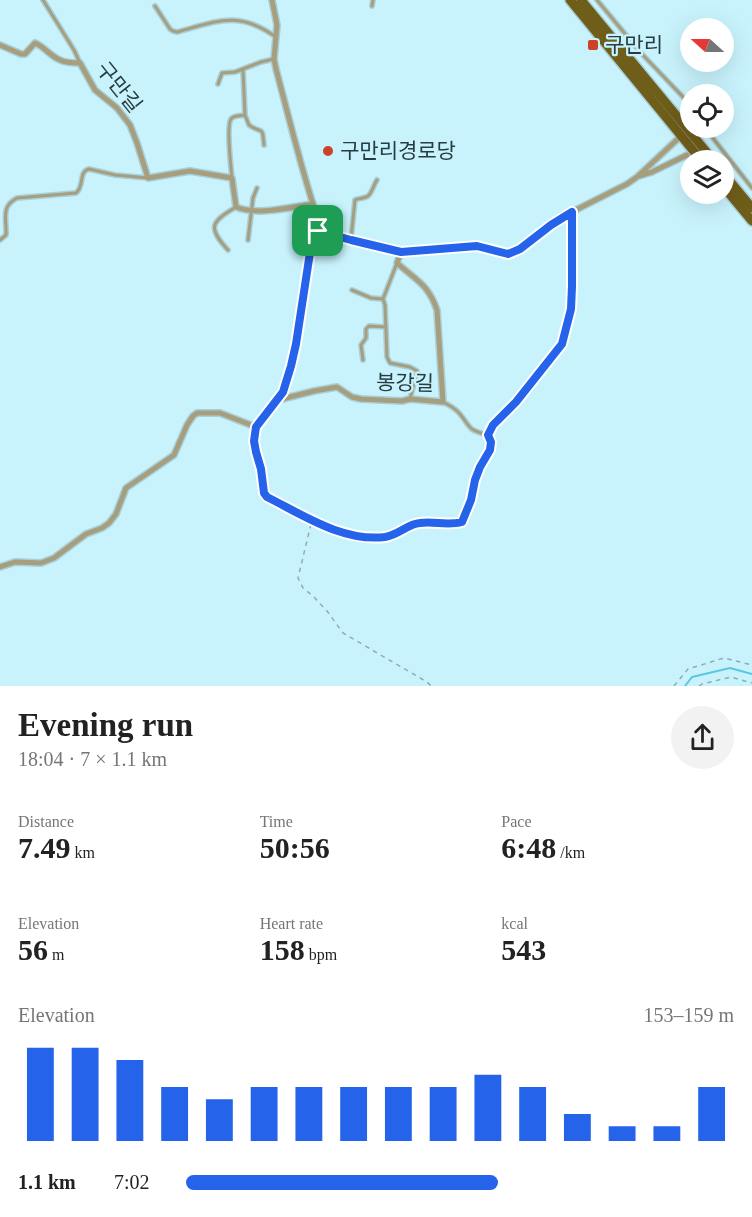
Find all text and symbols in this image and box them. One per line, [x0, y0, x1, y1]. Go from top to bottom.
north arrow [680, 18, 734, 72]
map controls [680, 18, 734, 204]
place label: 구만리 [605, 33, 663, 57]
marker: 구만리 [586, 38, 600, 52]
street label: 구만길 [91, 57, 147, 117]
button: locate [680, 84, 734, 138]
place label: 구만리경로당 [340, 139, 456, 163]
marker: 구만리경로당 [321, 144, 335, 158]
button: layers [680, 150, 734, 204]
pin [292, 205, 343, 256]
icon: arrive [301, 214, 334, 247]
street label: 봉강길 [376, 370, 434, 396]
button: share [671, 706, 734, 769]
text: Evening run [18, 707, 193, 743]
text: 18:04 · 7 × 1.1 km [18, 748, 167, 770]
text: Distance [18, 813, 74, 830]
text: Time [260, 813, 293, 830]
text: Pace [501, 813, 532, 830]
text: 7.49 [18, 831, 71, 864]
text: 50:56 [260, 831, 330, 864]
text: 6:48 [501, 831, 556, 864]
text: km [71, 844, 95, 861]
text: /km [556, 844, 585, 861]
text: Elevation [18, 915, 79, 932]
text: Heart rate [260, 915, 323, 932]
text: kcal [501, 915, 528, 932]
text: 56 [18, 933, 48, 966]
text: 158 [260, 933, 305, 966]
text: 543 [501, 933, 546, 966]
text: m [48, 946, 64, 963]
text: bpm [305, 946, 337, 963]
text: Elevation [18, 1004, 95, 1026]
text: 153–159 m [643, 1004, 734, 1026]
text: 1.1 km [18, 1171, 76, 1193]
text: 7:02 [114, 1171, 150, 1193]

